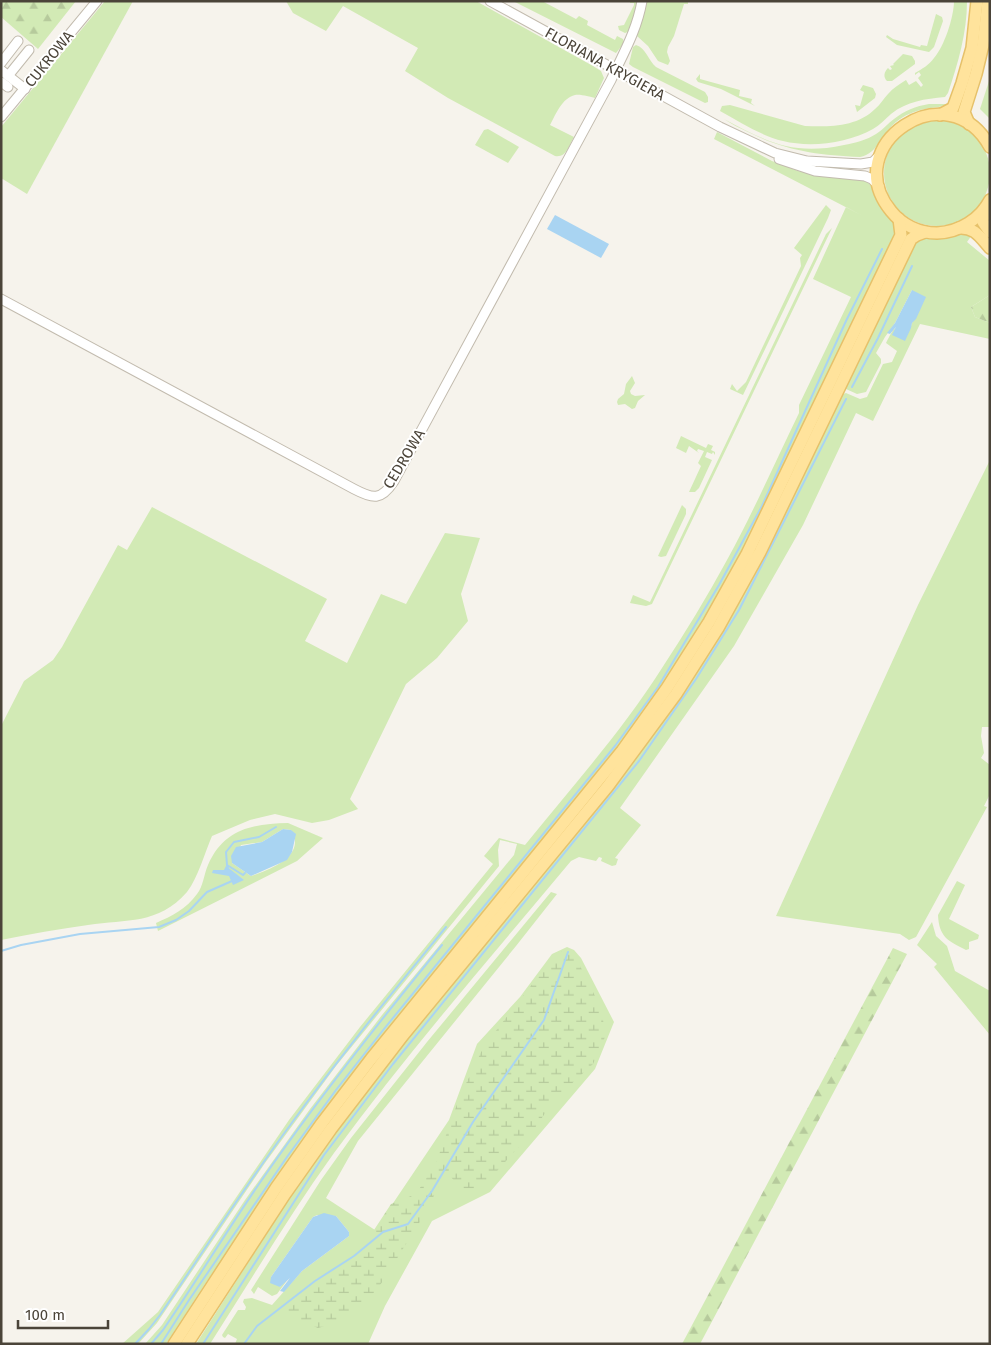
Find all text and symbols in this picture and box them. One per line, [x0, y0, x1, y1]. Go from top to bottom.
street label: FLORIANA KRYGIERA [542, 24, 668, 105]
street label: CUKROWA [21, 27, 77, 91]
street label: CEDROWA [379, 426, 429, 492]
scale bar [18, 1298, 108, 1330]
text: 100 m [25, 1306, 65, 1324]

